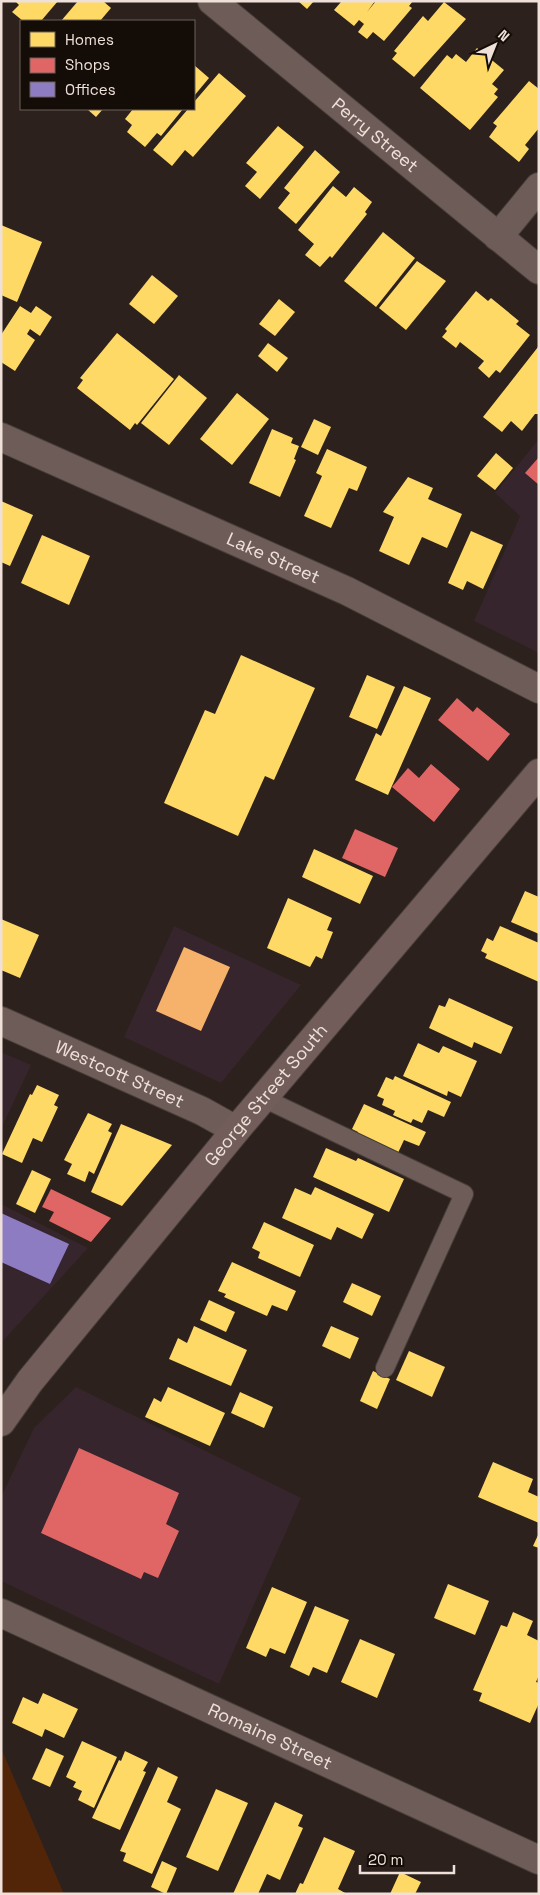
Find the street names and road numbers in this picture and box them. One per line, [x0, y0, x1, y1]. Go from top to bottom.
street label: Perry Street [327, 92, 423, 177]
street label: Lake Street [223, 527, 324, 589]
street label: George Street South [199, 1019, 332, 1171]
street label: Westcott Street [52, 1035, 188, 1113]
street label: Romaine Street [204, 1698, 336, 1774]

